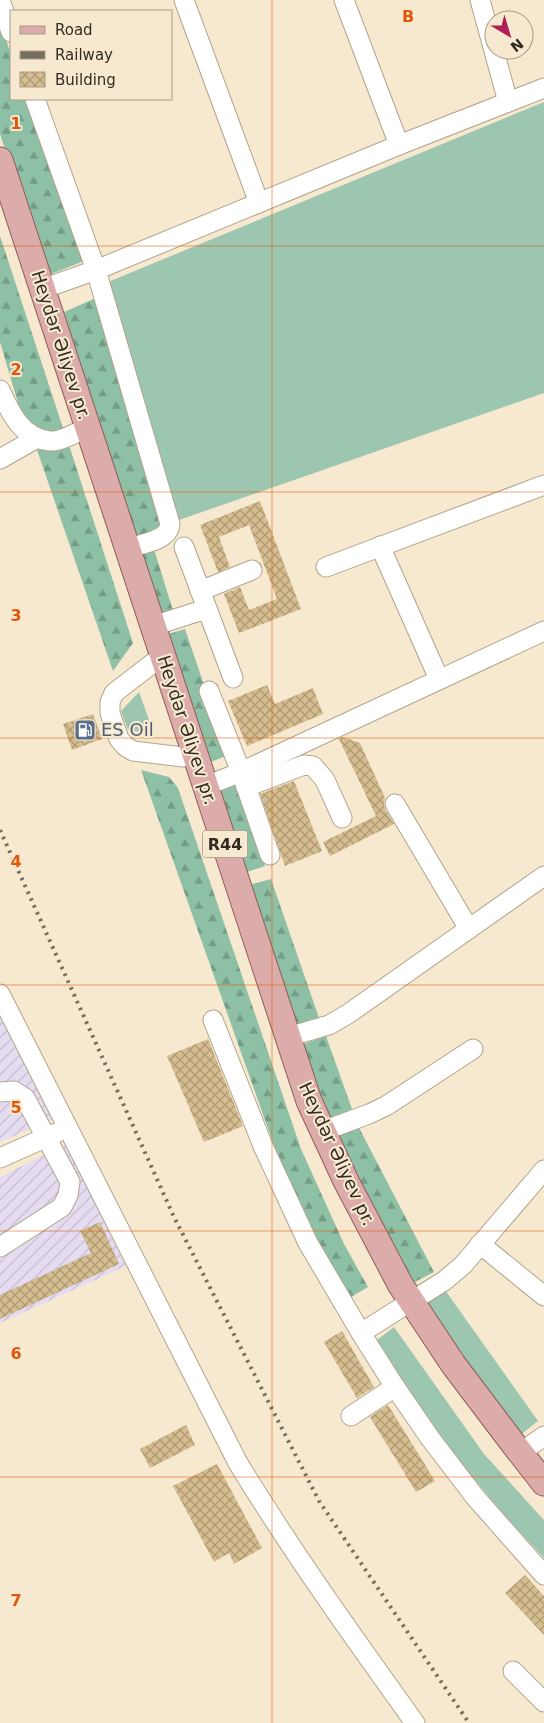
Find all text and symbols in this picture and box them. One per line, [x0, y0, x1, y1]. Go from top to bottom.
text: B [402, 7, 414, 26]
legend [10, 10, 172, 100]
north arrow [484, 10, 534, 60]
text: Road [55, 21, 93, 39]
text: N [507, 35, 527, 55]
text: Railway [55, 46, 113, 64]
text: Building [55, 71, 116, 89]
text: 1 [10, 114, 22, 133]
street label: Heydər Əliyev pr. [27, 267, 96, 422]
text: 2 [10, 360, 22, 379]
text: 3 [10, 606, 22, 625]
street label: Heydər Əliyev pr. [153, 652, 222, 807]
fuel station icon: ES Oil [73, 718, 97, 742]
place label: ES Oil [101, 719, 154, 740]
road number: R44 [202, 831, 248, 858]
text: 4 [10, 852, 22, 871]
street label: Heydər Əliyev pr. [295, 1079, 380, 1229]
text: 5 [10, 1098, 22, 1117]
text: 6 [10, 1344, 22, 1363]
text: 7 [10, 1591, 22, 1610]

